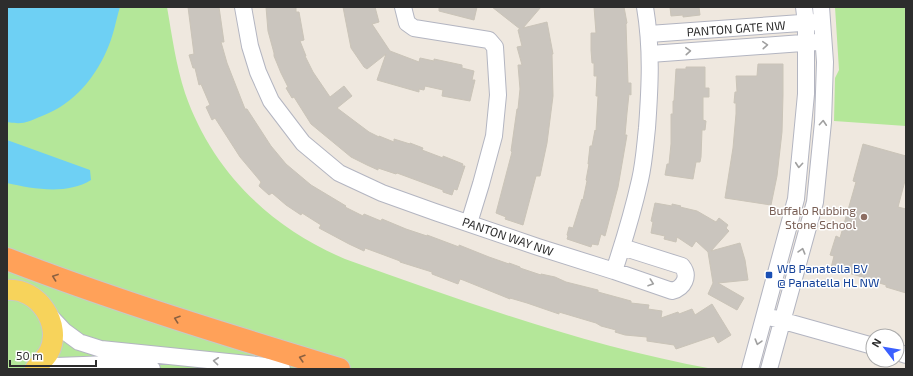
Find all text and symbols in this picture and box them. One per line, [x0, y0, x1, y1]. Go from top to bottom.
street label: PANTON GATE NW [686, 18, 786, 38]
one-way arrow [762, 41, 768, 50]
one-way arrow [685, 46, 691, 55]
one-way arrow [818, 120, 827, 126]
one-way arrow [795, 162, 804, 168]
place label: Buffalo Rubbing Stone School [769, 203, 856, 231]
marker: Buffalo Rubbing Stone School [859, 212, 869, 222]
street label: PANTON WAY NW [461, 214, 555, 258]
one-way arrow [797, 247, 806, 254]
place label: WB Panatella BV @ Panatella HL NW [777, 261, 879, 289]
marker: WB Panatella BV @ Panatella HL NW [764, 270, 774, 280]
one-way arrow [51, 273, 58, 281]
one-way arrow [647, 279, 654, 287]
one-way arrow [174, 316, 181, 324]
north arrow [865, 328, 905, 368]
text: N [868, 336, 884, 349]
one-way arrow [754, 339, 763, 346]
scale bar [10, 342, 96, 368]
text: 50 m [16, 348, 43, 362]
one-way arrow [298, 354, 305, 363]
one-way arrow [212, 357, 219, 366]

